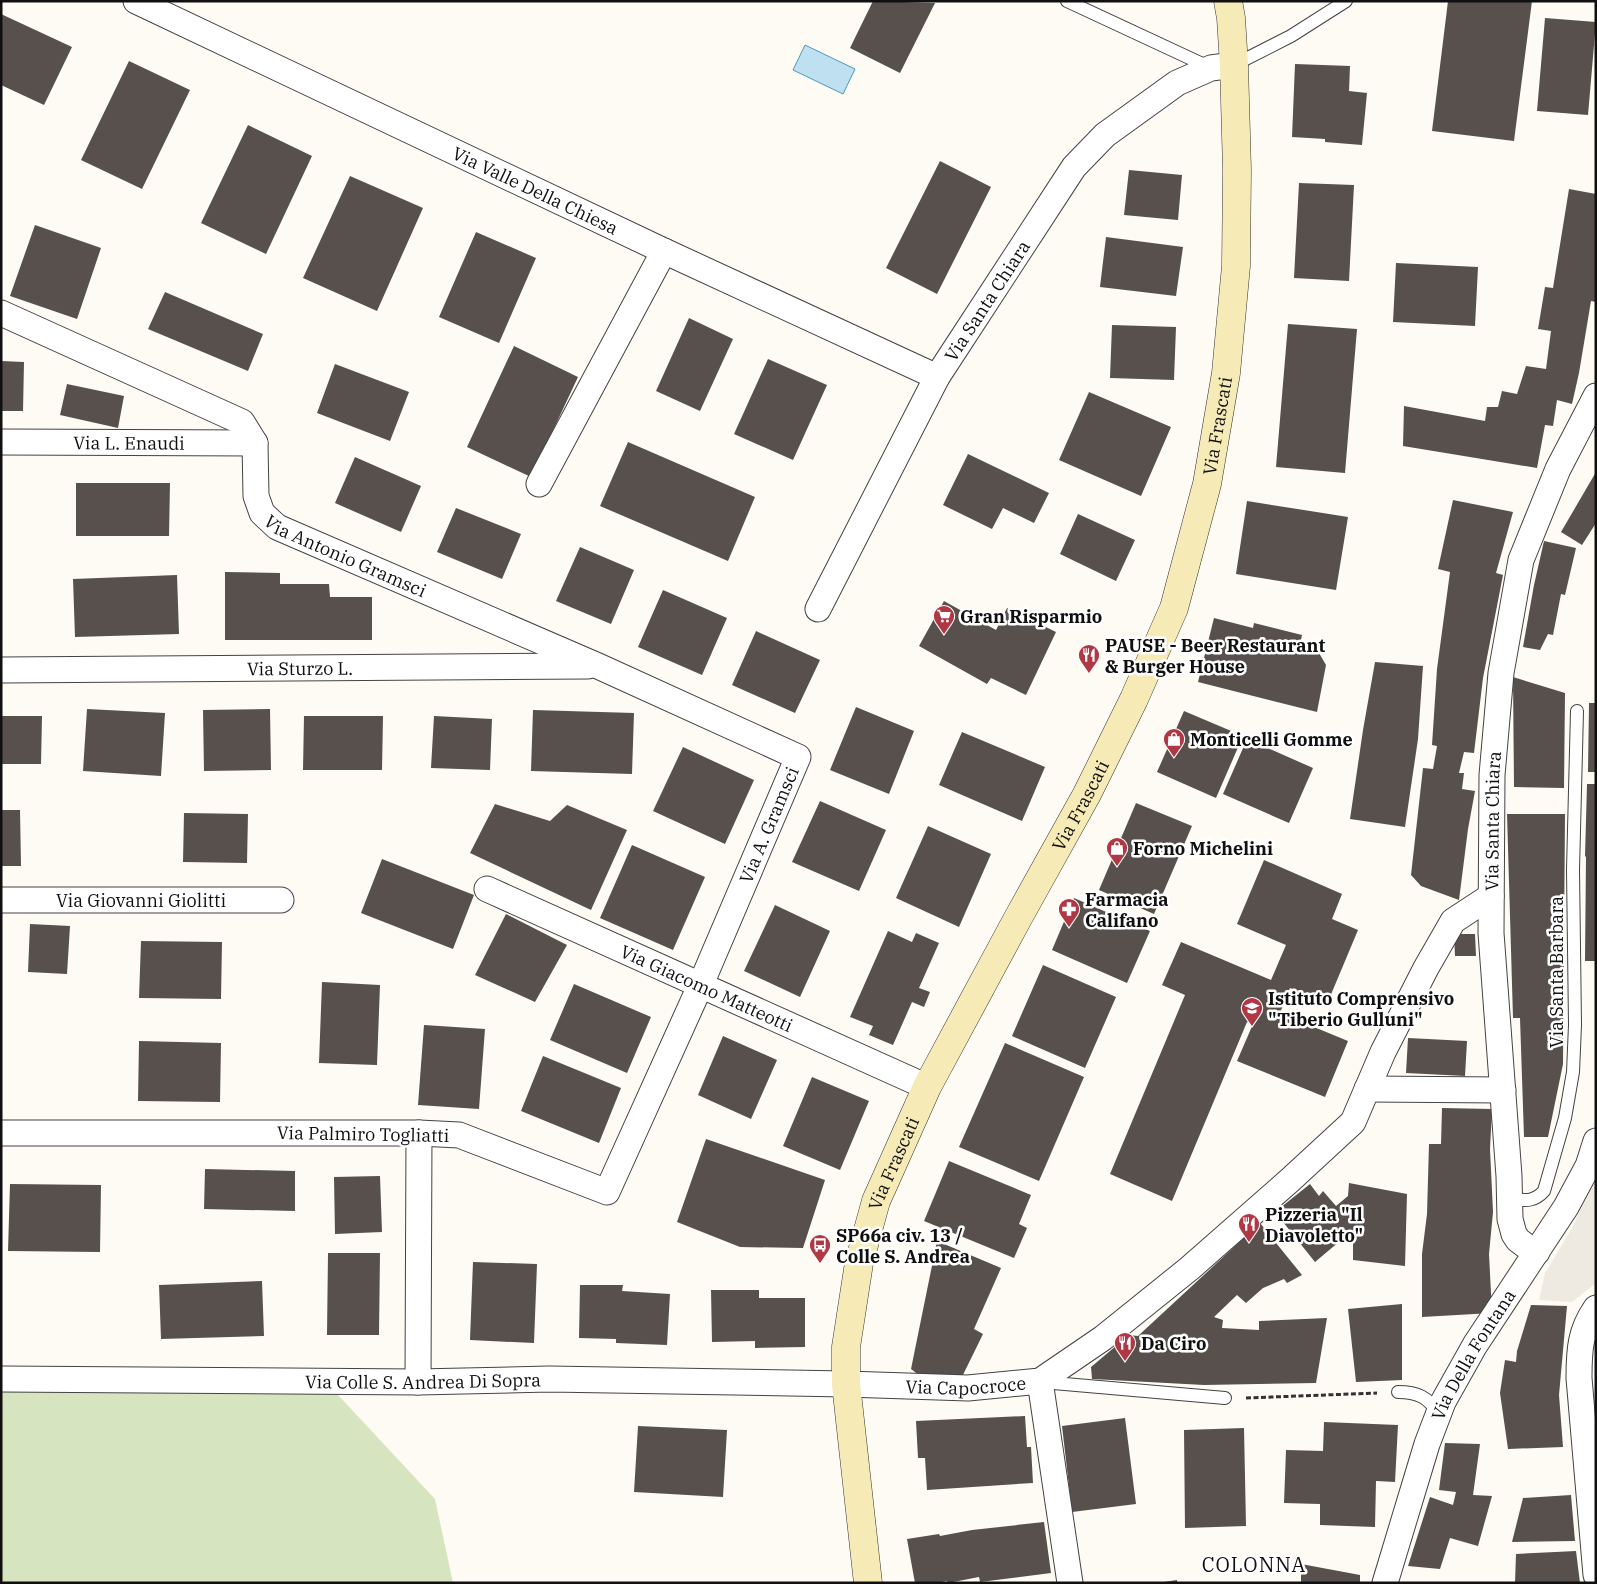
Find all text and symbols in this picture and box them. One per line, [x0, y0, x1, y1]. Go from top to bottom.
street label: Via Valle Della Chiesa [449, 141, 622, 239]
street label: Via Santa Chiara [939, 236, 1035, 365]
street label: Via Frascati [1197, 374, 1237, 477]
street label: Via L. Enaudi [73, 431, 185, 454]
street label: Via Antonio Gramsci [259, 510, 430, 602]
supermarket icon: Gran Risparmio [932, 604, 956, 635]
place label: Gran Risparmio [960, 605, 1102, 628]
place label: PAUSE - Beer Restaurant & Burger House [1105, 634, 1326, 678]
restaurant icon: PAUSE - Beer Restaurant & Burger House [1077, 643, 1101, 674]
street label: Via Sturzo L. [247, 656, 353, 680]
shop icon: Monticelli Gomme [1162, 727, 1186, 758]
place label: Monticelli Gomme [1190, 728, 1353, 751]
street label: Via Santa Chiara [1480, 750, 1506, 891]
street label: Via Frascati [1046, 756, 1114, 855]
street label: Via A. Gramsci [734, 763, 804, 887]
shop icon: Forno Michelini [1105, 836, 1129, 867]
place label: Forno Michelini [1133, 837, 1273, 860]
place label: Farmacia Califano [1085, 888, 1169, 932]
street label: Via Giovanni Giolitti [56, 889, 226, 912]
street label: Via Santa Barbara [1545, 896, 1568, 1048]
pharmacy icon: Farmacia Califano [1057, 897, 1081, 928]
street label: Via Giacomo Matteotti [617, 939, 797, 1037]
place label: Istituto Comprensivo "Tiberio Gulluni" [1268, 987, 1454, 1031]
school or university icon: Istituto Comprensivo "Tiberio Gulluni" [1240, 996, 1264, 1027]
street label: Via Frascati [863, 1113, 924, 1212]
street label: Via Palmiro Togliatti [277, 1121, 450, 1147]
place label: Pizzeria "Il Diavoletto" [1265, 1203, 1363, 1247]
restaurant icon: Pizzeria "Il Diavoletto" [1237, 1212, 1261, 1243]
place label: SP66a civ. 13 / Colle S. Andrea [836, 1224, 970, 1268]
bus stop icon: SP66a civ. 13 / Colle S. Andrea [808, 1233, 832, 1264]
street label: Via Della Fontana [1426, 1285, 1520, 1423]
restaurant icon: Da Ciro [1113, 1331, 1137, 1362]
place label: Da Ciro [1141, 1332, 1206, 1355]
street label: Via Colle S. Andrea Di Sopra [305, 1368, 541, 1394]
street label: Via Capocroce [905, 1371, 1027, 1400]
district label: COLONNA [1202, 1551, 1306, 1578]

